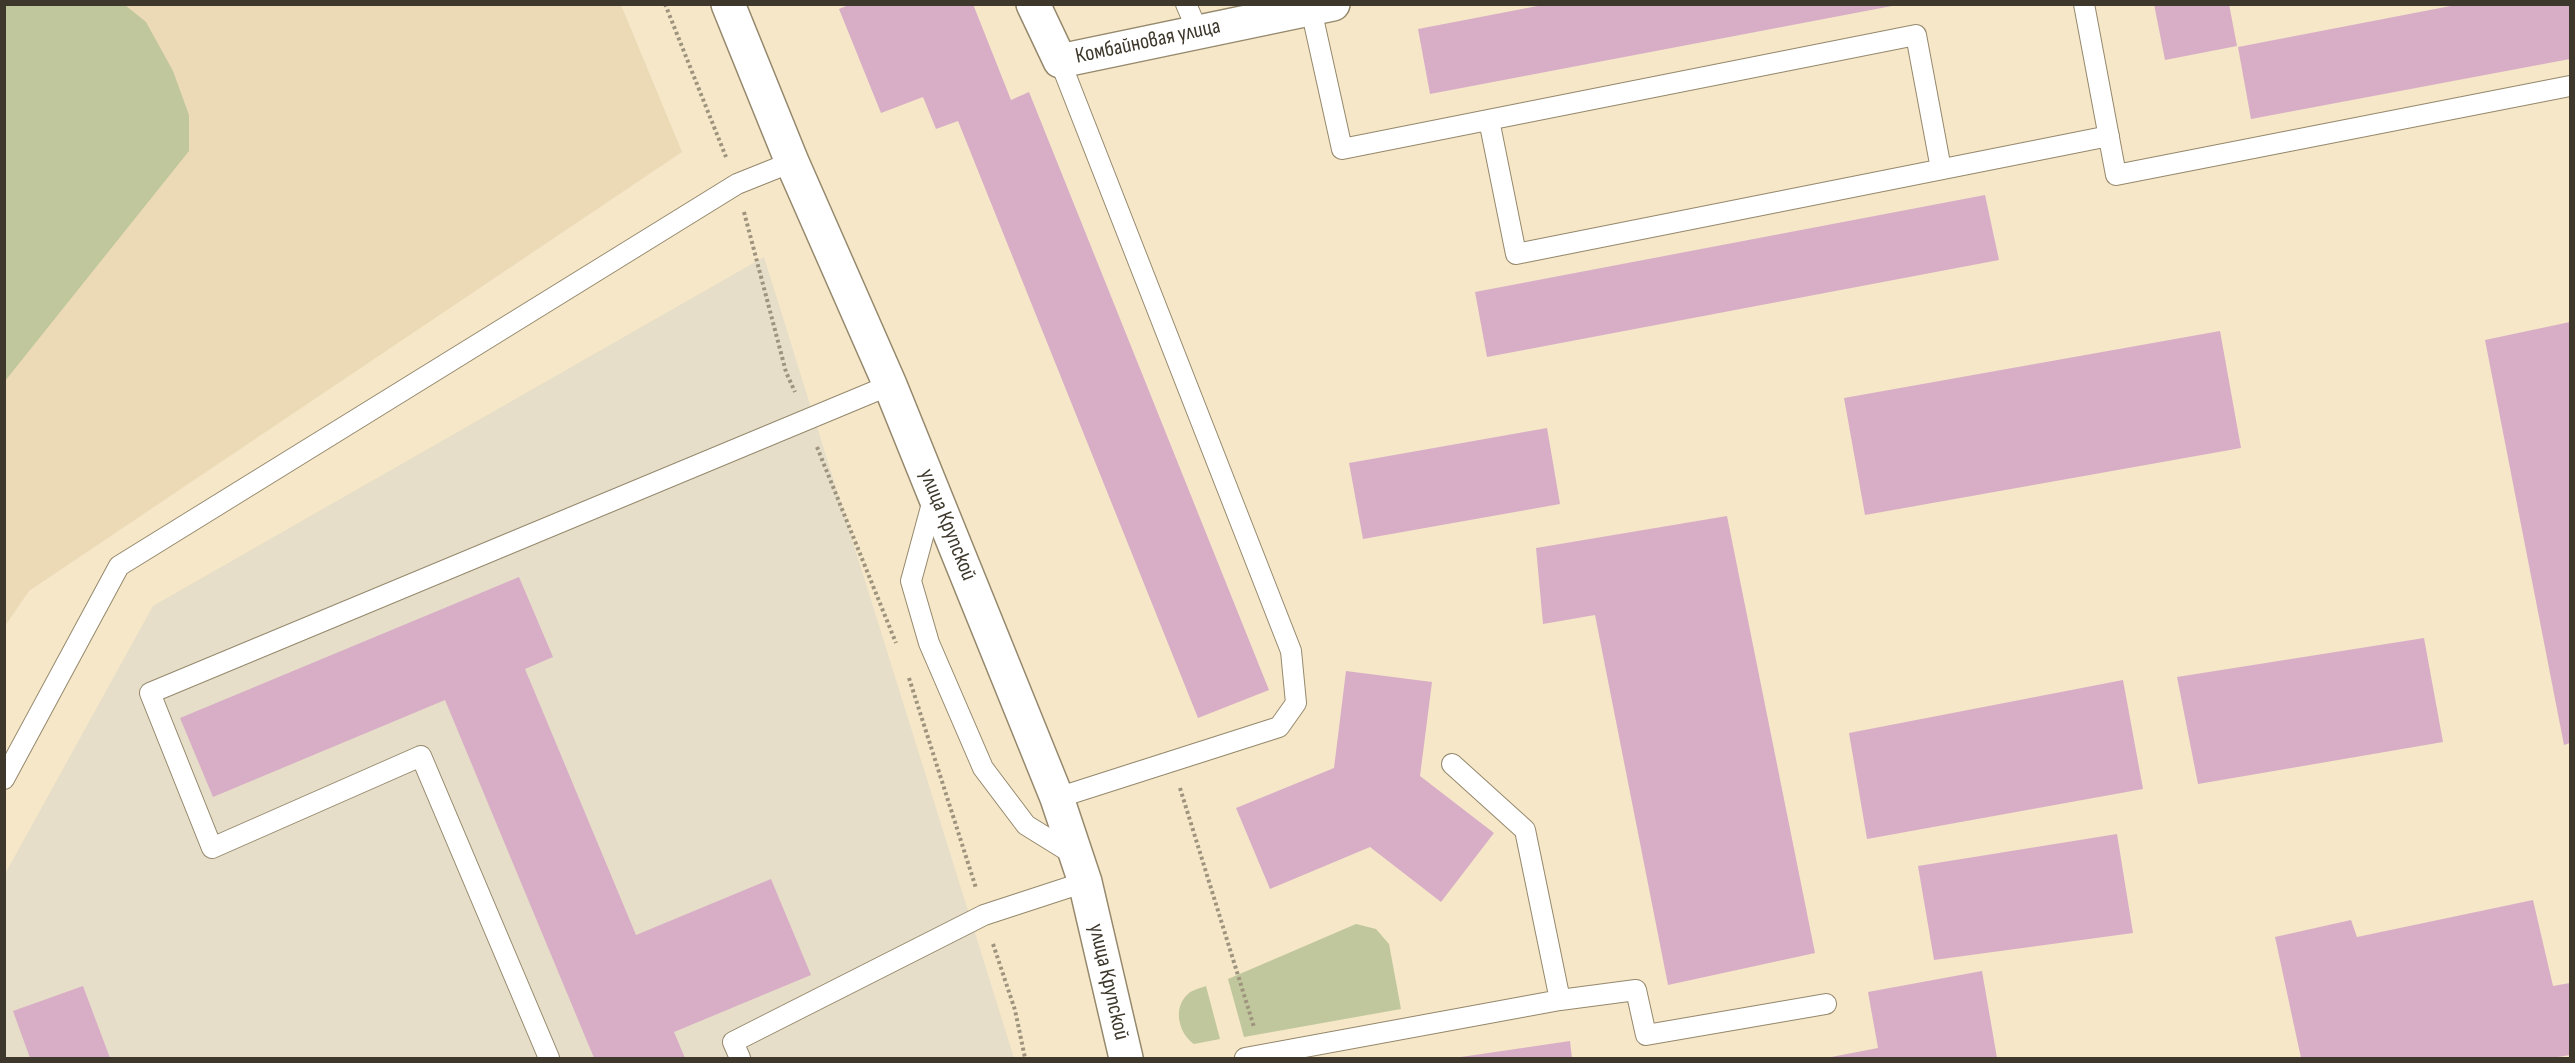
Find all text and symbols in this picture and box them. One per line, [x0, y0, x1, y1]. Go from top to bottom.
street label: Комбайновая улица [1073, 14, 1223, 70]
street label: улица Крупской [913, 465, 981, 585]
street label: улица Крупской [1082, 921, 1134, 1043]

